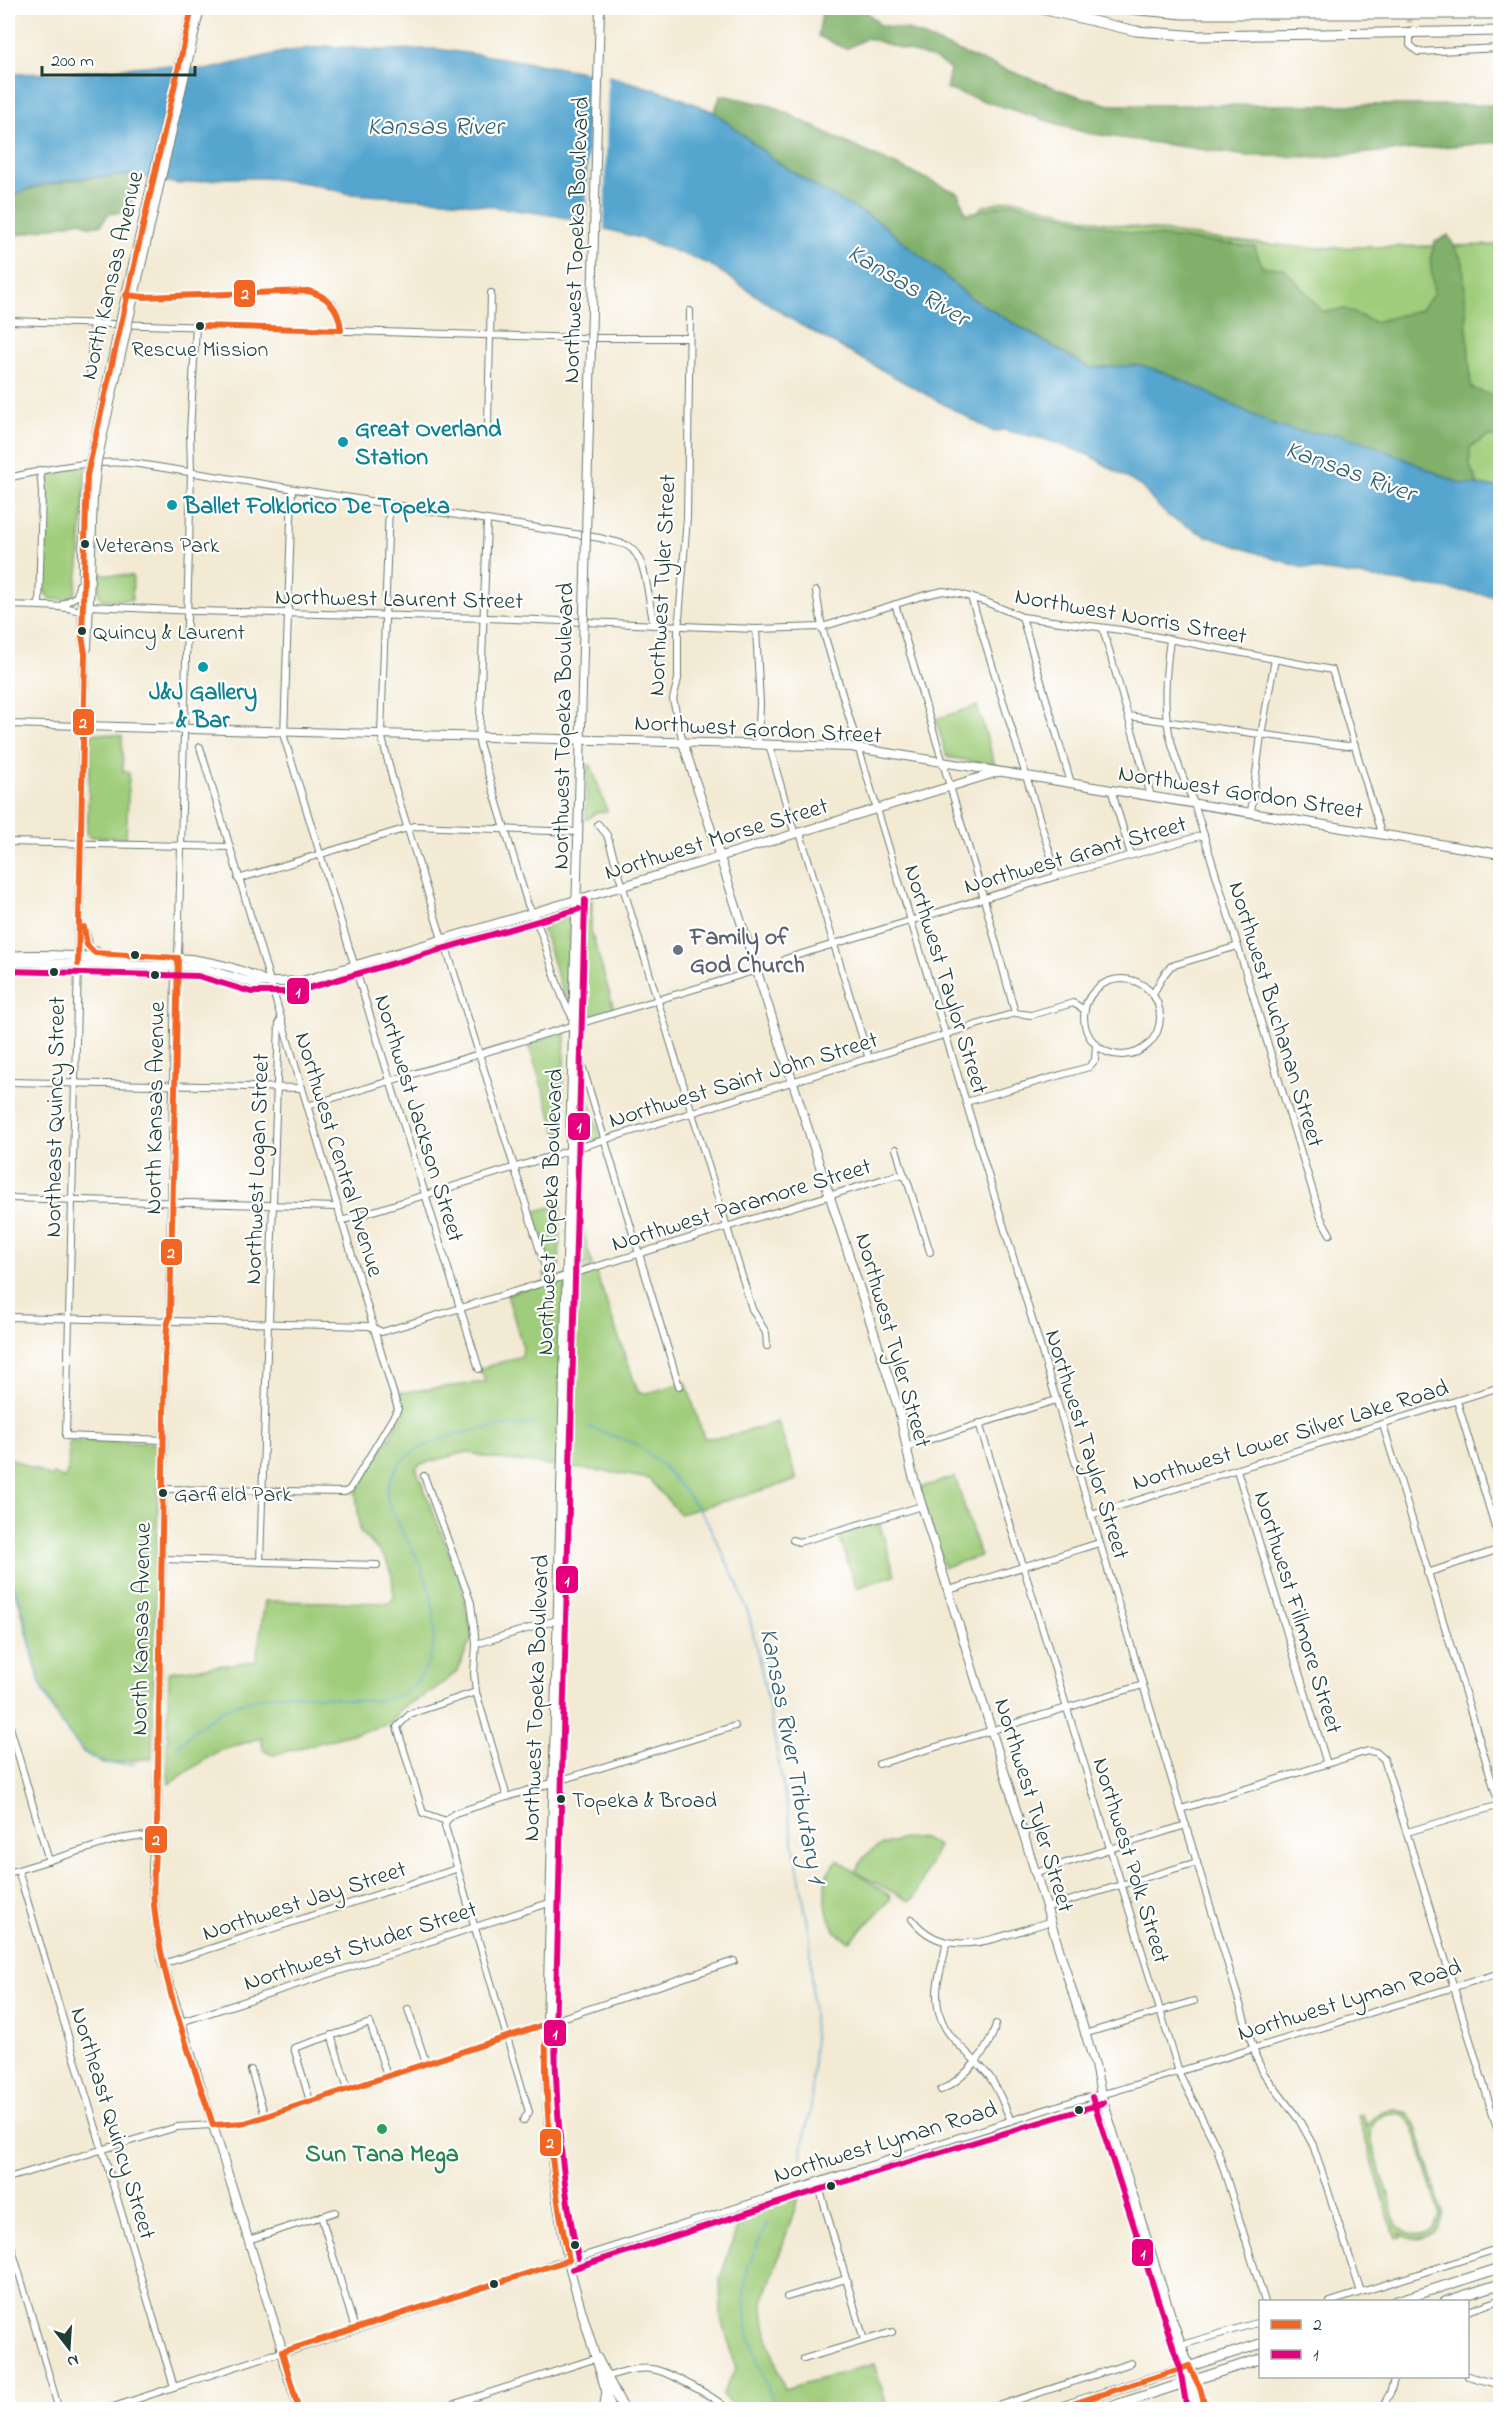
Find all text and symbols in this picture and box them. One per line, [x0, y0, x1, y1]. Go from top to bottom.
scale bar [42, 39, 195, 77]
text: 200 m [51, 49, 94, 75]
street label: Northwest Topeka Boulevard [555, 95, 600, 384]
water label: Kansas River [367, 109, 506, 147]
street label: North Kansas Avenue [72, 168, 155, 383]
water label: Kansas River [839, 235, 978, 339]
line badge: 2 [233, 279, 256, 308]
text: 2 [240, 283, 249, 307]
marker: Rescue Mission [194, 320, 206, 332]
place label: Rescue Mission [132, 335, 268, 367]
place label: Great Overland Station [355, 413, 502, 476]
water label: Kansas River [1280, 432, 1423, 515]
marker: Great Overland Station [336, 435, 350, 449]
street label: Northwest Tyler Street [640, 473, 688, 697]
place label: Ballet Folklorico De Topeka [183, 490, 450, 525]
marker: Ballet Folklorico De Topeka [165, 498, 179, 512]
place label: Veterans Park [95, 531, 220, 563]
marker: Veterans Park [79, 538, 91, 550]
street label: Northwest Norris Street [1012, 580, 1249, 655]
street label: Northwest Laurent Street [274, 581, 523, 620]
street label: Northwest Topeka Boulevard [544, 582, 585, 870]
place label: Quincy & Laurent [93, 618, 246, 651]
marker: Quincy & Laurent [76, 625, 88, 637]
marker: J&J Gallery & Bar [196, 660, 210, 674]
place label: J&J Gallery & Bar [149, 676, 257, 739]
street label: Northwest Gordon Street [633, 707, 882, 754]
line badge: 2 [72, 708, 95, 736]
text: 2 [78, 712, 87, 736]
street label: Northwest Gordon Street [1116, 757, 1366, 830]
street label: Northwest Morse Street [601, 790, 833, 891]
street label: Northwest Grant Street [960, 808, 1191, 905]
street label: Northwest Taylor Street [892, 860, 996, 1099]
street label: Northwest Buchanan Street [1217, 878, 1332, 1152]
place label: Family of God Church [689, 921, 805, 984]
marker: Family of God Church [671, 943, 685, 957]
unlabelled marker [129, 949, 141, 961]
unlabelled marker [48, 966, 60, 978]
unlabelled marker [149, 969, 161, 981]
line badge: 1 [286, 977, 310, 1005]
text: 1 [295, 981, 301, 1005]
street label: Northwest Jackson Street [363, 991, 472, 1247]
street label: Northeast Quincy Street [37, 996, 77, 1238]
street label: North Kansas Avenue [137, 1001, 176, 1215]
street label: Northwest Saint John Street [605, 1024, 883, 1139]
street label: Northwest Central Avenue [284, 1028, 392, 1282]
street label: Northwest Logan Street [237, 1053, 280, 1286]
street label: Northwest Topeka Boulevard [529, 1067, 574, 1356]
line badge: 1 [567, 1112, 591, 1141]
text: 1 [576, 1116, 582, 1140]
street label: Northwest Paramore Street [608, 1150, 876, 1263]
street label: Northwest Tyler Street [843, 1229, 939, 1453]
line badge: 2 [160, 1238, 183, 1266]
text: 2 [166, 1242, 175, 1266]
street label: Northwest Taylor Street [1033, 1325, 1137, 1564]
street label: Northwest Lower Silver Lake Road [1128, 1371, 1454, 1501]
place label: Garfield Park [174, 1480, 292, 1512]
marker: Garfield Park [157, 1487, 169, 1499]
street label: Northwest Fillmore Street [1243, 1487, 1350, 1738]
street label: North Kansas Avenue [123, 1522, 162, 1736]
street label: Northwest Topeka Boulevard [515, 1553, 560, 1842]
line badge: 1 [555, 1565, 579, 1594]
text: 1 [564, 1570, 570, 1594]
water label: Kansas River Tributary 1 [748, 1625, 835, 1890]
street label: Northwest Tyler Street [982, 1694, 1082, 1917]
street label: Northwest Polk Street [1082, 1753, 1178, 1968]
place label: Topeka & Broad [572, 1786, 717, 1818]
marker: Topeka & Broad [555, 1793, 567, 1805]
line badge: 2 [144, 1825, 168, 1854]
text: 2 [151, 1829, 160, 1853]
street label: Northwest Jay Street [198, 1853, 412, 1953]
street label: Northwest Studer Street [239, 1893, 482, 2002]
street label: Northwest Lyman Road [1234, 1951, 1467, 2053]
street label: Northeast Quincy Street [59, 2003, 164, 2245]
line badge: 1 [543, 2019, 567, 2047]
text: 1 [552, 2023, 558, 2047]
street label: Northwest Lyman Road [770, 2093, 1003, 2195]
unlabelled marker [1073, 2104, 1085, 2116]
marker: Sun Tana Mega [375, 2122, 389, 2136]
line badge: 2 [539, 2128, 562, 2157]
text: 2 [545, 2132, 554, 2156]
place label: Sun Tana Mega [305, 2138, 459, 2174]
unlabelled marker [825, 2180, 837, 2192]
line badge: 1 [1131, 2238, 1154, 2267]
unlabelled marker [569, 2239, 581, 2251]
text: 1 [1140, 2243, 1146, 2267]
unlabelled marker [488, 2278, 500, 2290]
legend [1259, 2300, 1469, 2378]
text: 2 [1313, 2313, 1322, 2339]
north arrow [39, 2318, 99, 2378]
text: 1 [1313, 2343, 1319, 2369]
text: N [64, 2347, 81, 2374]

